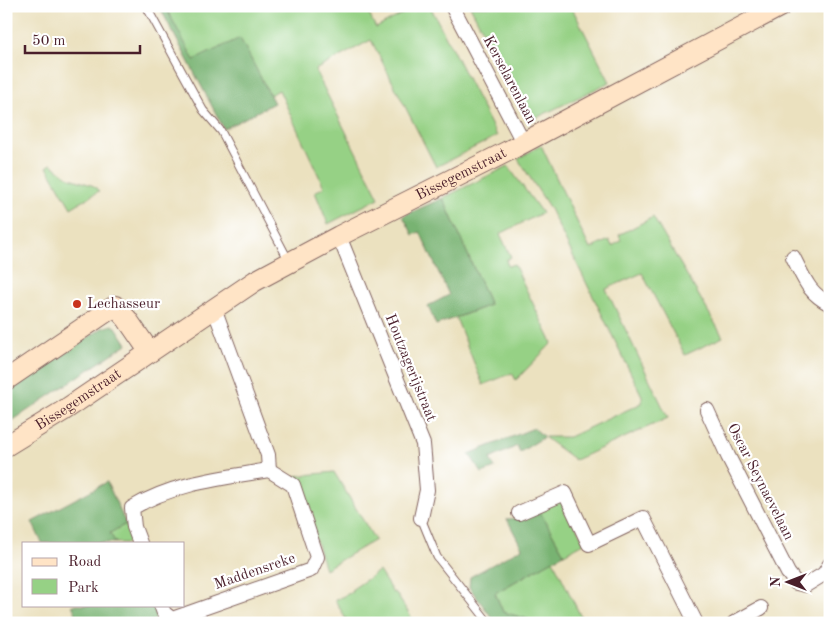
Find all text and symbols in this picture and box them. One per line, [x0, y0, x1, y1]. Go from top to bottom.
scale bar [25, 22, 140, 54]
street label: Kerselarenlaan [480, 33, 538, 127]
text: 50 m [32, 34, 66, 49]
street label: Bissegemstraat [414, 145, 509, 203]
place label: Lechasseur [87, 297, 160, 312]
marker: Lechasseur [71, 298, 83, 310]
street label: Houtzagerijstraat [382, 312, 438, 424]
street label: Bissegemstraat [33, 366, 124, 433]
street label: Oscar Seynaevelaan [724, 421, 796, 543]
legend [22, 542, 185, 606]
street label: Maddensreke [212, 551, 298, 593]
text: Road [68, 555, 102, 570]
north arrow [764, 556, 814, 606]
text: N [769, 576, 783, 587]
text: Park [68, 581, 99, 596]

